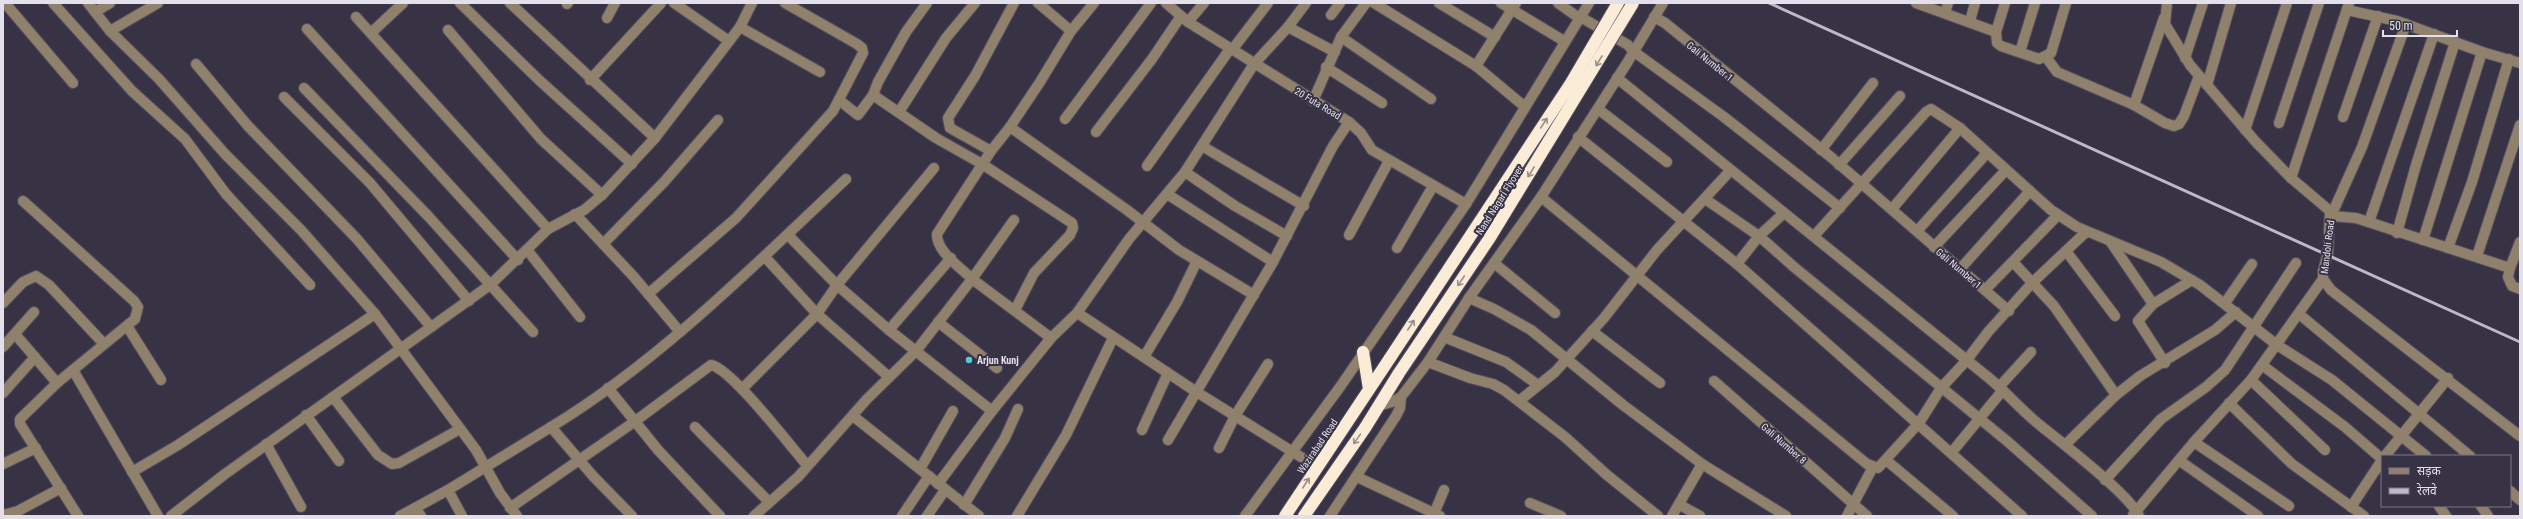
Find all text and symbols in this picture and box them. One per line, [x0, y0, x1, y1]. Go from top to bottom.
scale bar [2383, 12, 2457, 38]
text: 50 m [2389, 19, 2413, 33]
street label: Gali Number 1 [1684, 39, 1735, 83]
one-way arrow [1595, 55, 1603, 66]
street label: 20 Futa Road [1293, 85, 1343, 122]
one-way arrow [1540, 118, 1548, 129]
street label: Nand Nagari Flyover [1474, 164, 1525, 237]
one-way arrow [1527, 166, 1535, 178]
street label: Mandoli Road [2319, 219, 2336, 275]
street label: Gali Number 1 [1934, 246, 1984, 291]
one-way arrow [1457, 275, 1465, 286]
one-way arrow [1407, 320, 1415, 331]
marker: Arjun Kunj [964, 355, 974, 365]
place label: Arjun Kunj [977, 355, 1019, 366]
street label: Wazirabad Road [1295, 417, 1340, 476]
street label: Gali Number 8 [1759, 421, 1808, 466]
one-way arrow [1353, 433, 1361, 444]
legend [2381, 455, 2511, 507]
text: सड़क [2417, 464, 2442, 478]
one-way arrow [1302, 478, 1310, 489]
text: रेलवे [2417, 483, 2437, 498]

